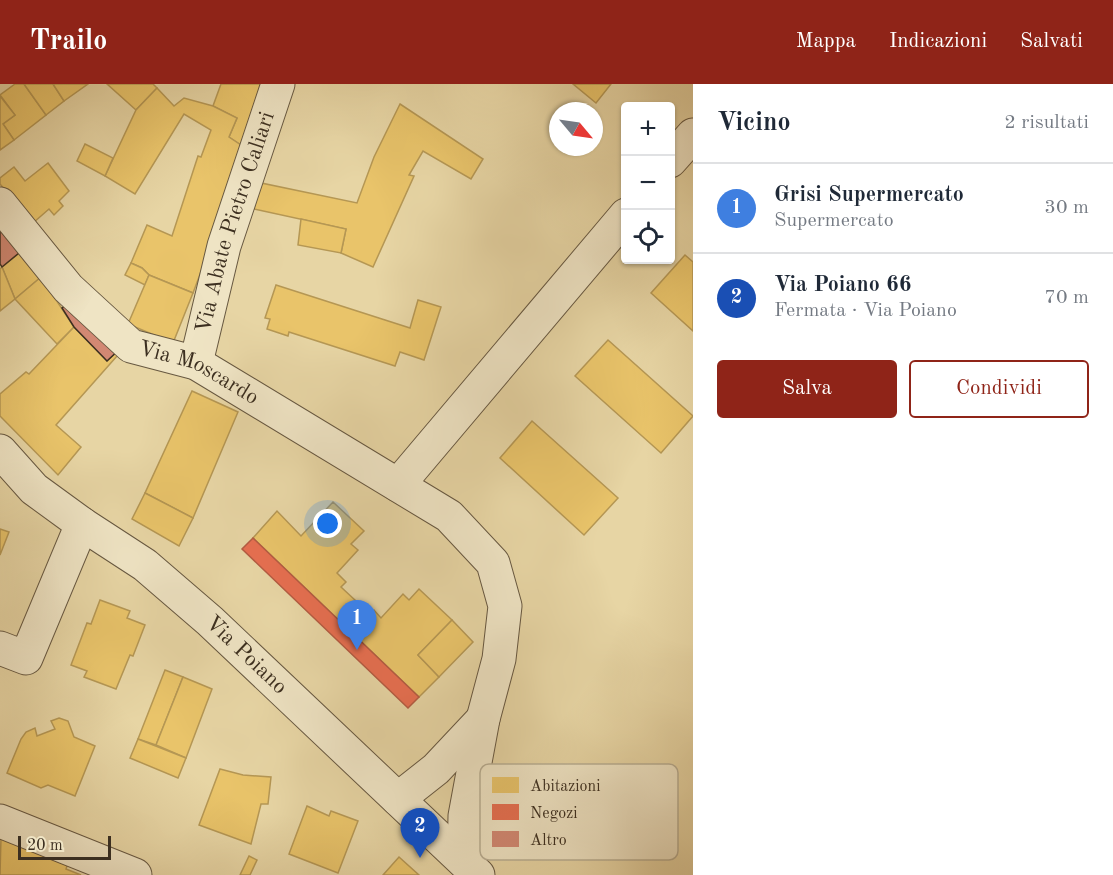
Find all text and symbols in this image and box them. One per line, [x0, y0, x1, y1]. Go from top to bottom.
text: Trailo [30, 28, 107, 56]
text: Mappa [796, 31, 856, 52]
text: Indicazioni [889, 31, 987, 52]
text: Salvati [1020, 31, 1083, 52]
north arrow [549, 102, 603, 156]
map controls [621, 102, 675, 264]
button: + [621, 102, 675, 156]
street label: Via Abate Pietro Caliari [192, 109, 279, 336]
text: Vicino [717, 110, 791, 136]
text: 2 risultati [1004, 113, 1089, 133]
button: − [621, 156, 675, 210]
text: Grisi Supermercato [774, 184, 964, 206]
text: 1 [731, 198, 742, 218]
text: 30 m [1044, 198, 1089, 218]
button: locate [621, 210, 675, 264]
text: Supermercato [774, 211, 894, 231]
text: Via Poiano 66 [774, 274, 912, 296]
text: 2 [731, 288, 742, 308]
text: 70 m [1044, 288, 1089, 308]
text: Fermata · Via Poiano [774, 301, 957, 321]
street label: Via Moscardo [136, 337, 262, 409]
button: Salva [717, 360, 897, 418]
button: Condividi [909, 360, 1089, 418]
your location [313, 509, 342, 538]
pin: 1 [338, 600, 376, 650]
street label: Via Poiano [201, 612, 291, 699]
legend [480, 764, 678, 860]
text: Abitazioni [530, 779, 601, 795]
text: Negozi [530, 806, 578, 822]
pin: 2 [400, 808, 440, 858]
scale bar [18, 833, 111, 860]
text: Altro [530, 833, 567, 849]
text: 20 m [27, 838, 63, 854]

